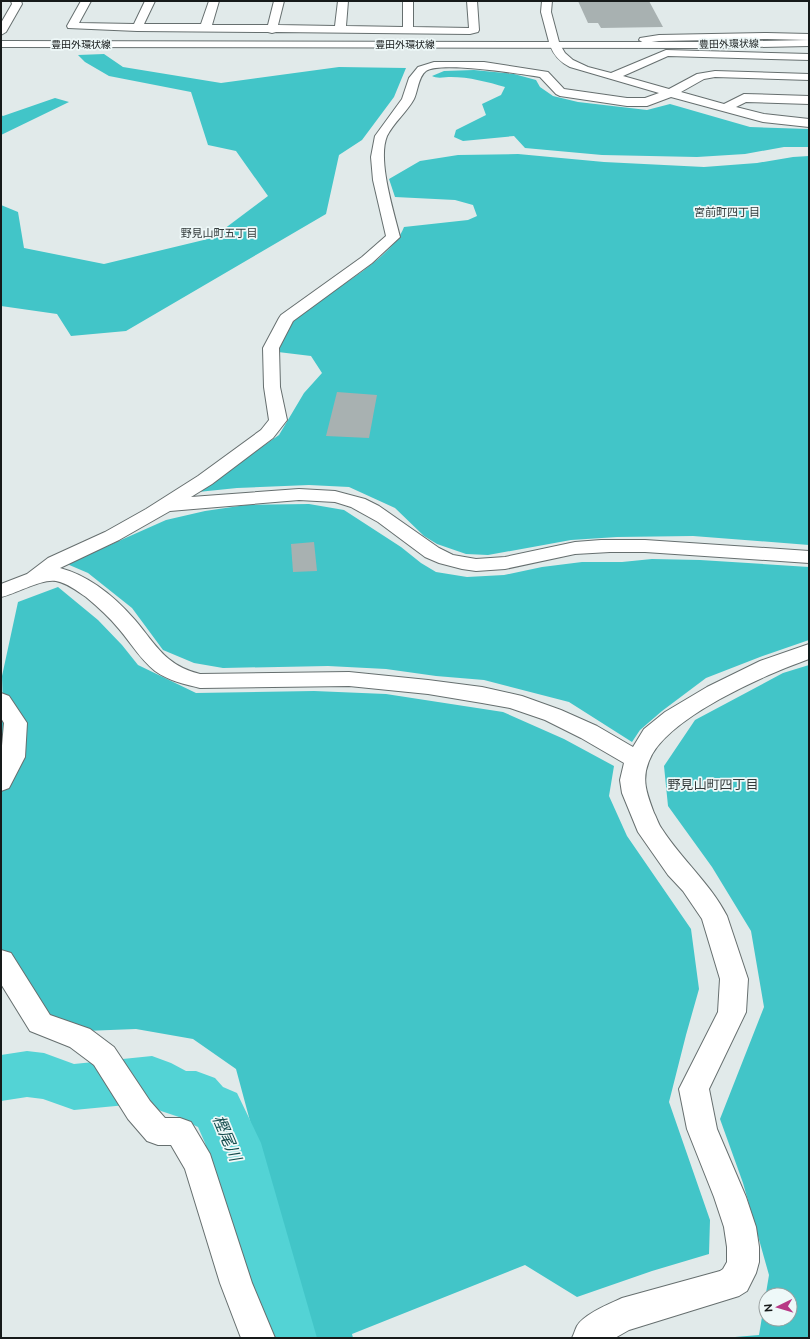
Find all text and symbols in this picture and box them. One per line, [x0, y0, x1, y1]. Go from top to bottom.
street label: 豊田外環状線 [699, 38, 759, 50]
street label: 豊田外環状線 [51, 39, 111, 50]
street label: 豊田外環状線 [375, 39, 435, 50]
district label: 宮前町四丁目 [694, 206, 760, 219]
district label: 野見山町五丁目 [181, 227, 258, 240]
district label: 野見山町四丁目 [667, 777, 759, 792]
water label: 樫尾川 [209, 1112, 246, 1166]
north arrow [758, 1287, 798, 1327]
text: N [762, 1303, 775, 1313]

